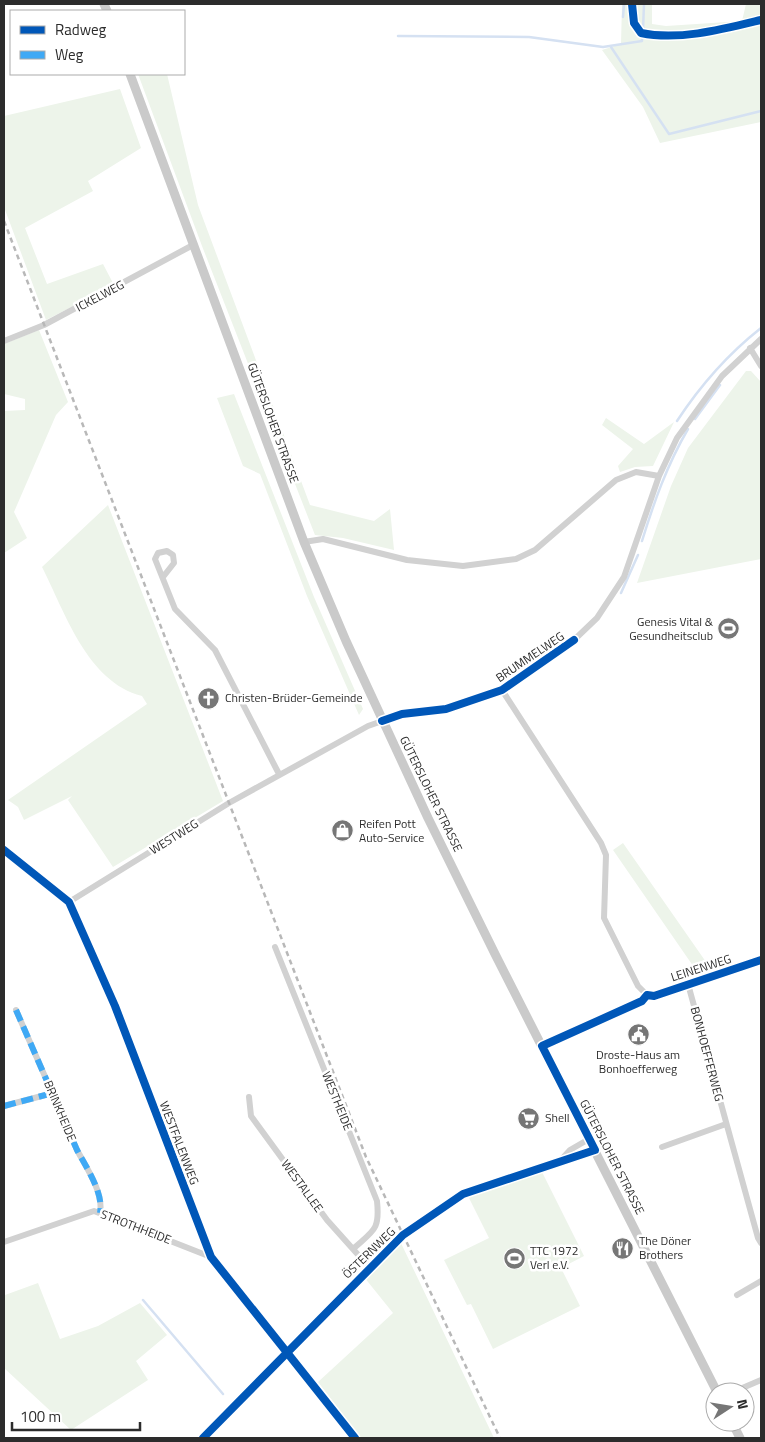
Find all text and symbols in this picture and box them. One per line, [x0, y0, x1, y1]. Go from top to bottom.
legend [10, 10, 185, 75]
text: Radweg [55, 18, 107, 41]
text: Weg [55, 43, 84, 66]
street label: ICKELWEG [72, 275, 127, 316]
street label: GÜTERSLOHER STRASSE [243, 360, 304, 486]
place label: Genesis Vital & Gesundheitsclub [629, 612, 714, 645]
sports icon: Genesis Vital & Gesundheitsclub [717, 617, 741, 641]
street label: BRUMMELWEG [492, 627, 568, 687]
church icon: Christen-Brüder-Gemeinde [197, 686, 221, 710]
place label: Christen-Brüder-Gemeinde [225, 688, 363, 707]
street label: GÜTERSLOHER STRASSE [395, 733, 468, 855]
street label: WESTWEG [146, 814, 202, 859]
place label: Reifen Pott Auto-Service [359, 814, 424, 847]
shop icon: Reifen Pott Auto-Service [331, 819, 355, 843]
street label: LEINENWEG [668, 949, 734, 986]
street label: BONHOEFFERWEG [686, 1004, 729, 1103]
public building icon: Droste-Haus am Bonhoefferweg [626, 1022, 650, 1046]
place label: Droste-Haus am Bonhoefferweg [596, 1045, 680, 1078]
street label: WESTHEIDE [317, 1068, 358, 1133]
street label: BRINKHEIDE [39, 1077, 82, 1145]
street label: GÜTERSLOHER STRASSE [575, 1096, 650, 1218]
street label: WESTFALENWEG [155, 1098, 204, 1187]
supermarket icon: Shell [517, 1106, 541, 1130]
place label: Shell [545, 1108, 570, 1127]
street label: WESTALLEE [277, 1155, 328, 1216]
street label: STROTHHEIDE [98, 1204, 175, 1249]
street label: ÖSTERNWEG [338, 1222, 400, 1283]
place label: The Döner Brothers [639, 1231, 691, 1264]
restaurant icon: The Döner Brothers [611, 1236, 635, 1260]
place label: TTC 1972 Verl e.V. [530, 1241, 579, 1274]
sports icon: TTC 1972 Verl e.V. [502, 1246, 526, 1270]
north arrow [705, 1382, 755, 1432]
text: N [732, 1397, 754, 1411]
scale bar [12, 1400, 140, 1432]
text: 100 m [20, 1405, 61, 1428]

